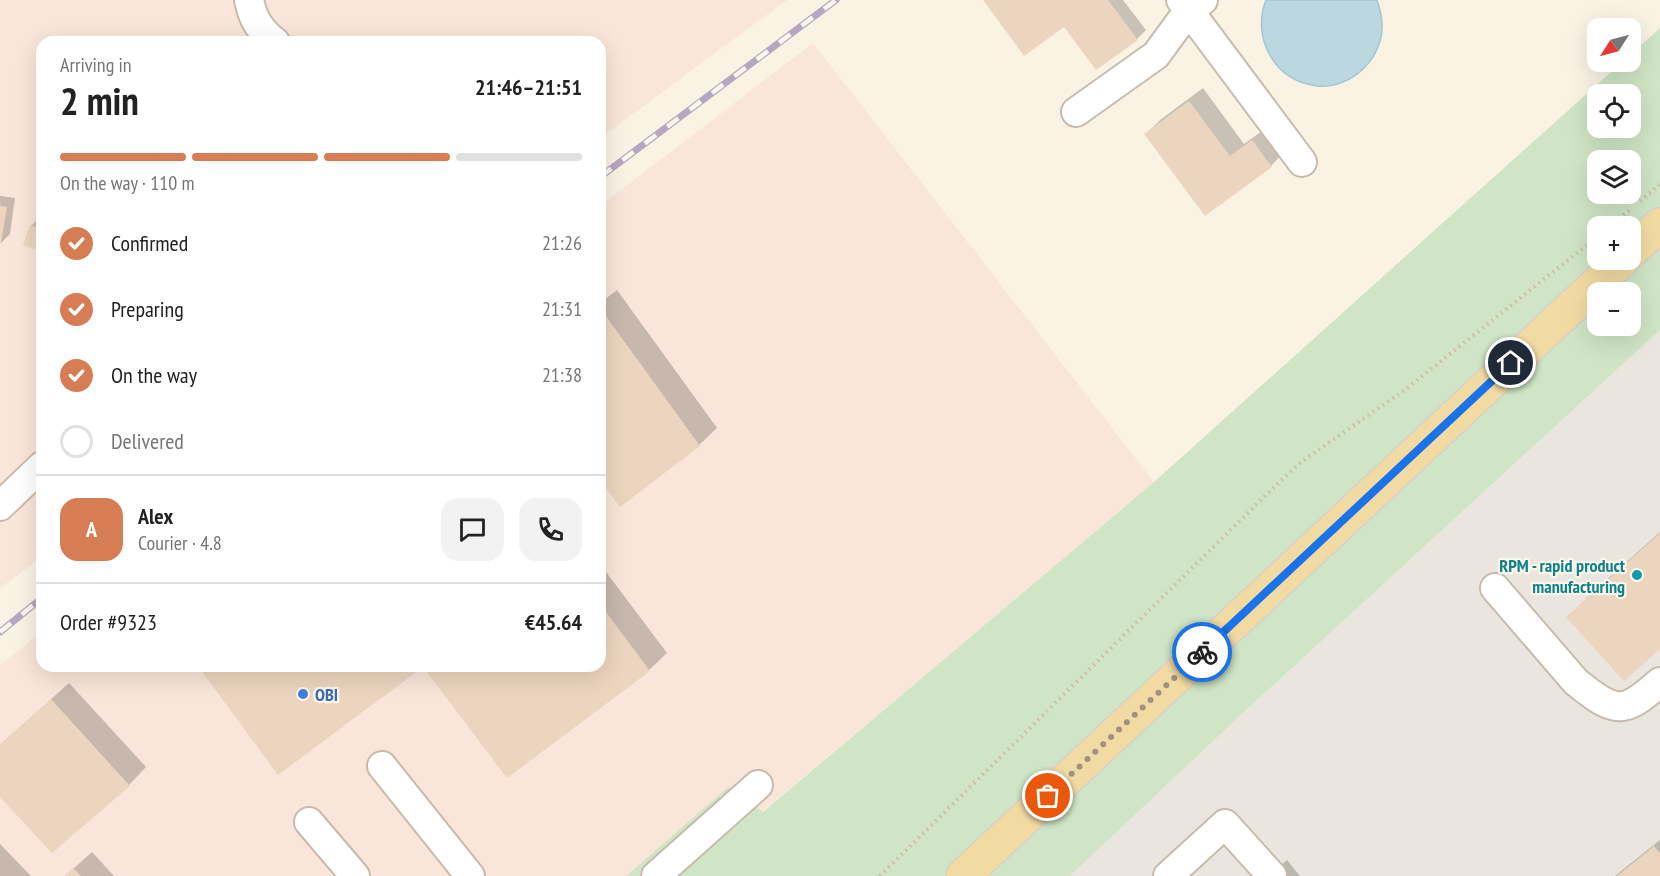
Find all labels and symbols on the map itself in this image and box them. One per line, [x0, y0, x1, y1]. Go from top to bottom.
north arrow [1587, 18, 1641, 72]
pin [1485, 337, 1536, 388]
place label: RPM - rapid product manufacturing [1499, 554, 1626, 598]
marker: RPM - rapid product manufacturing [1630, 568, 1644, 582]
courier [1172, 622, 1232, 682]
place label: OBI [315, 683, 338, 706]
marker: OBI [296, 687, 310, 701]
pin [1022, 770, 1073, 821]

